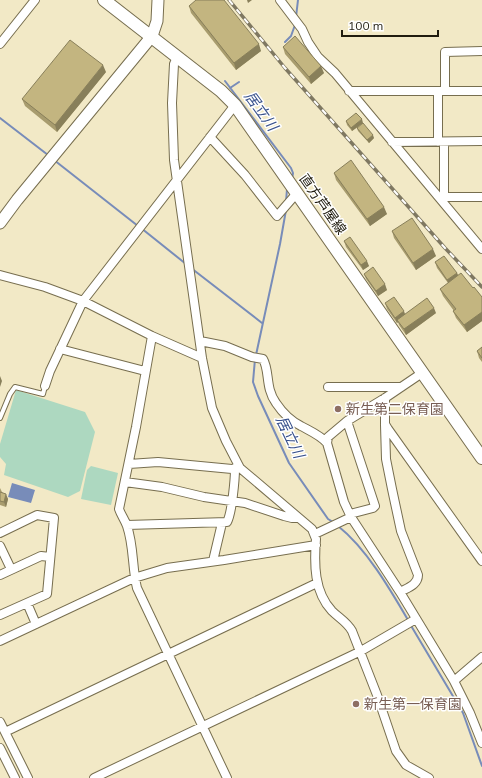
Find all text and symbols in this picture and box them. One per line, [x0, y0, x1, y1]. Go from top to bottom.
scale bar [342, 12, 438, 38]
text: 100 m [348, 18, 383, 33]
water label: 居立川 [240, 87, 283, 136]
street label: 直方芦屋線 [296, 170, 350, 238]
place label: 新生第二保育園 [346, 400, 444, 418]
marker: 新生第二保育園 [333, 404, 343, 414]
water label: 居立川 [272, 412, 310, 463]
place label: 新生第一保育園 [364, 695, 462, 713]
marker: 新生第一保育園 [351, 699, 361, 709]

